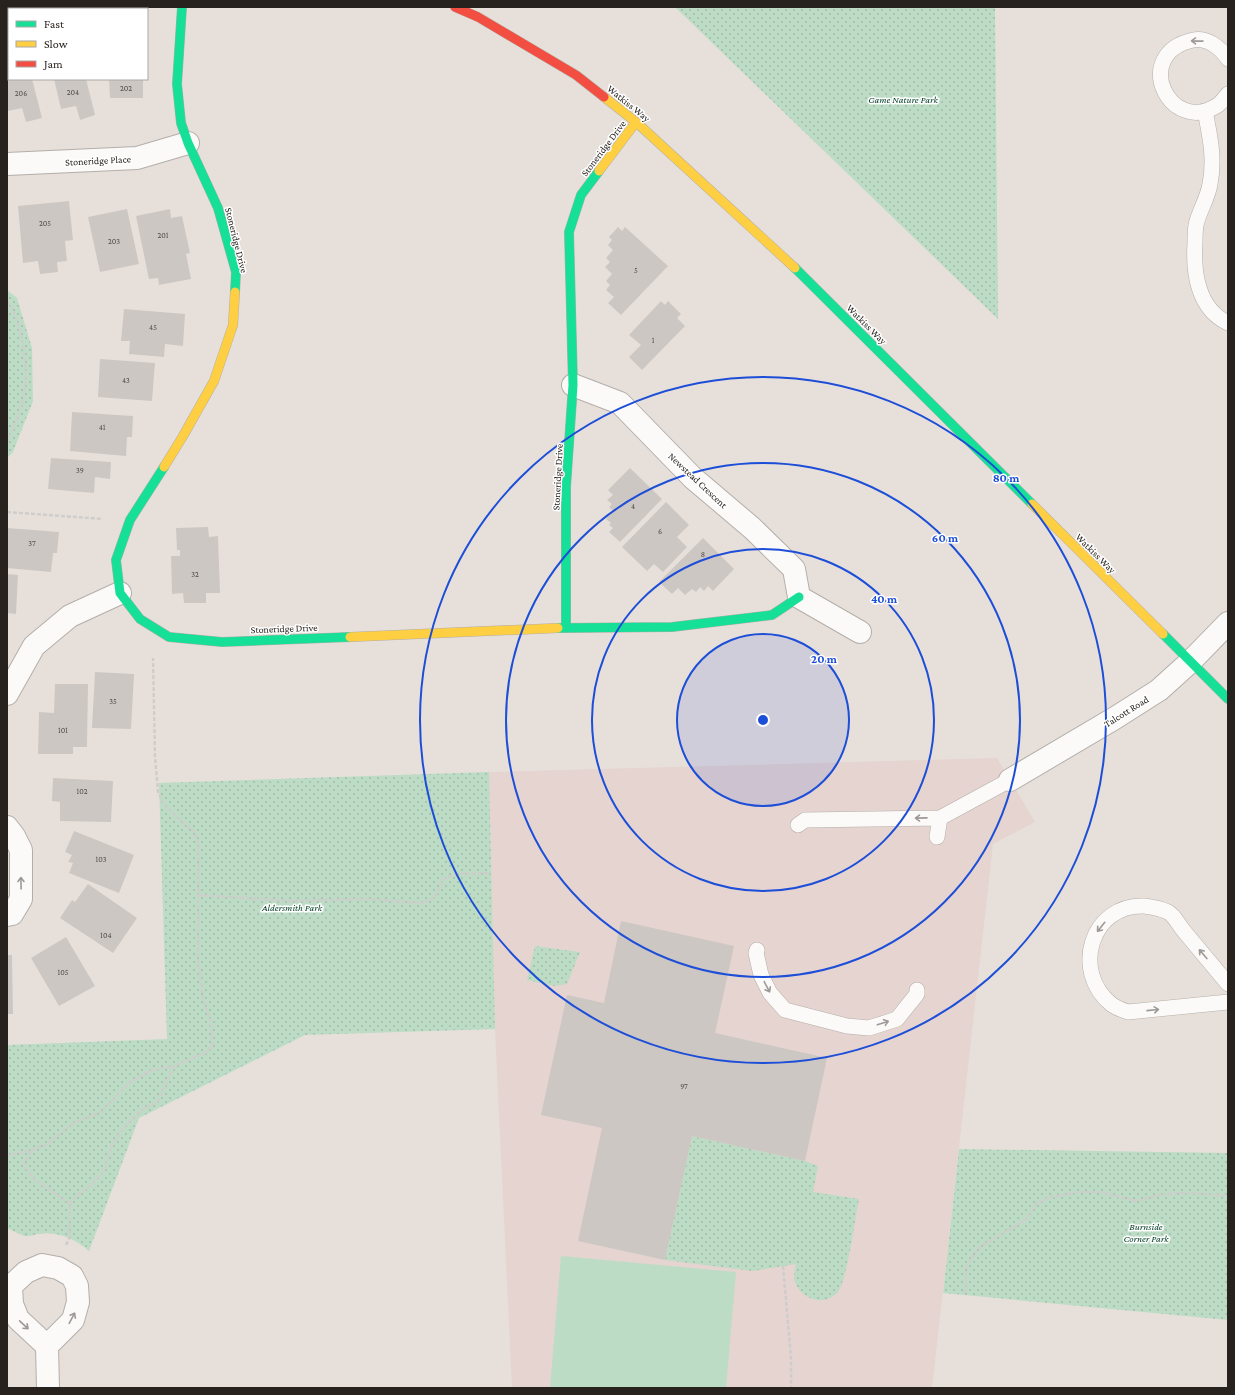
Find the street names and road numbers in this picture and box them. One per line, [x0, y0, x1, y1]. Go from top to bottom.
street label: Watkiss Way [605, 83, 653, 124]
street label: Stoneridge Drive [579, 118, 628, 178]
street label: Stoneridge Place [65, 153, 132, 168]
street label: Stoneridge Drive [223, 206, 250, 274]
street label: Watkiss Way [844, 302, 889, 347]
street label: Stoneridge Drive [550, 443, 565, 511]
street label: Newstead Crescent [666, 450, 730, 511]
street label: Watkiss Way [1073, 531, 1118, 576]
street label: Stoneridge Drive [250, 622, 318, 635]
street label: Talcott Road [1102, 693, 1151, 729]

